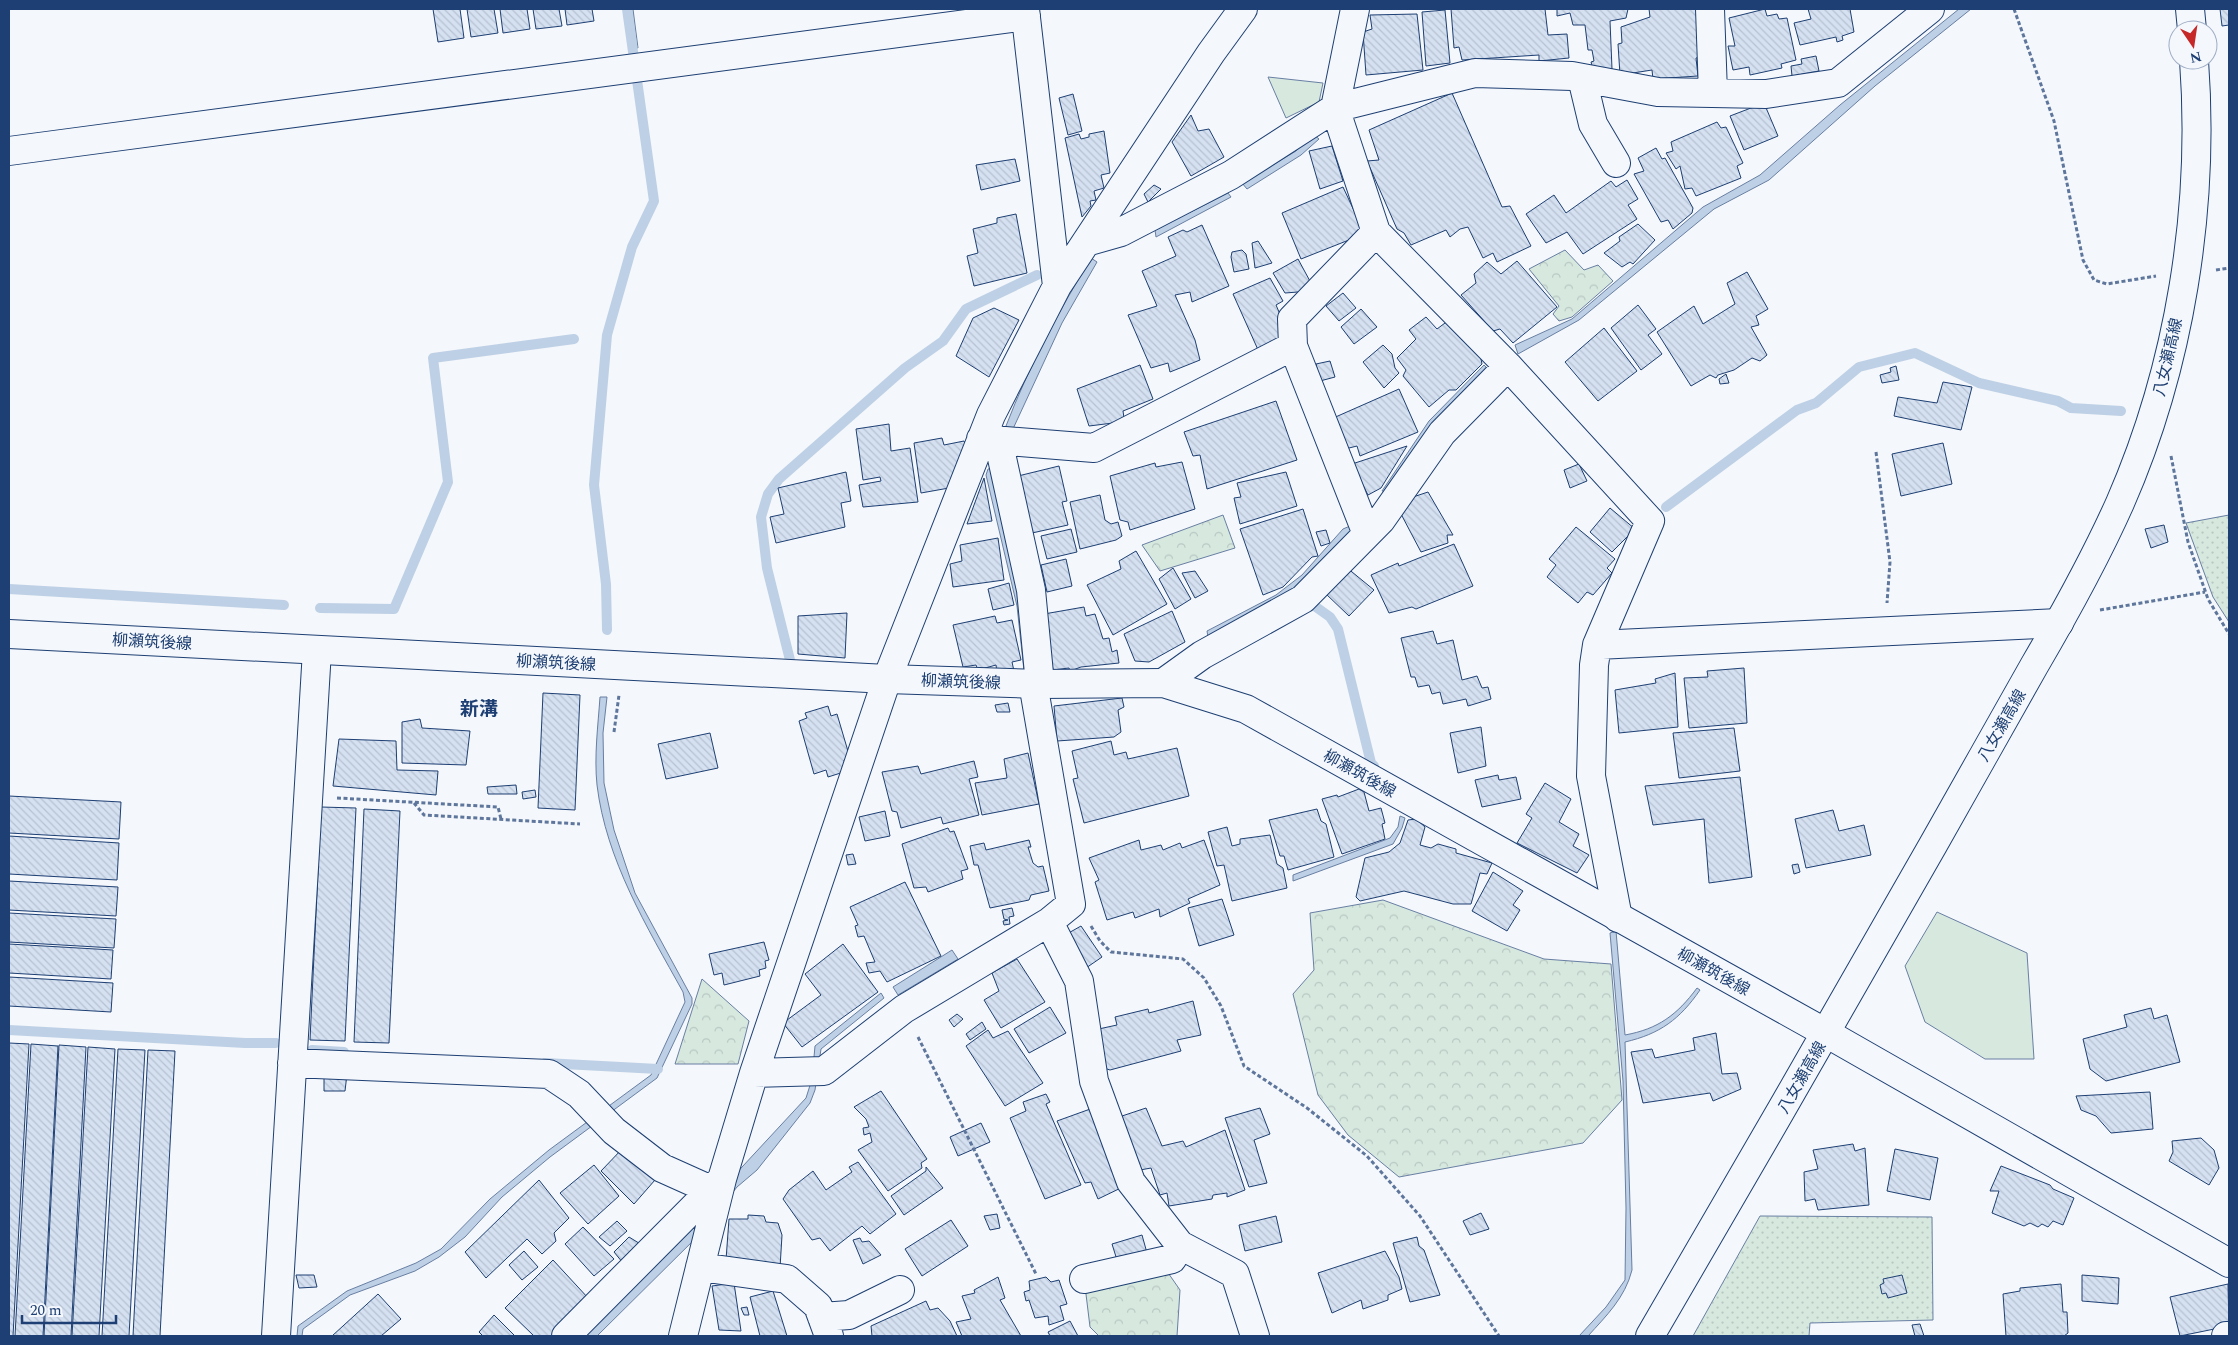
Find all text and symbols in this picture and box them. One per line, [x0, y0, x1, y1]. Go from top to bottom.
north arrow [2168, 20, 2218, 70]
text: N [2188, 46, 2204, 69]
street label: 八女瀬高線 [2147, 316, 2189, 399]
street label: 柳瀬筑後線 [111, 628, 193, 656]
street label: 柳瀬筑後線 [515, 649, 597, 677]
street label: 柳瀬筑後線 [921, 669, 1001, 695]
street label: 八女瀬高線 [1971, 685, 2032, 766]
district label: 新溝 [460, 695, 498, 724]
street label: 柳瀬筑後線 [1319, 744, 1400, 804]
street label: 柳瀬筑後線 [1673, 942, 1754, 1002]
street label: 八女瀬高線 [1771, 1037, 1832, 1118]
scale bar [22, 1292, 116, 1324]
text: 20 m [30, 1299, 62, 1322]

